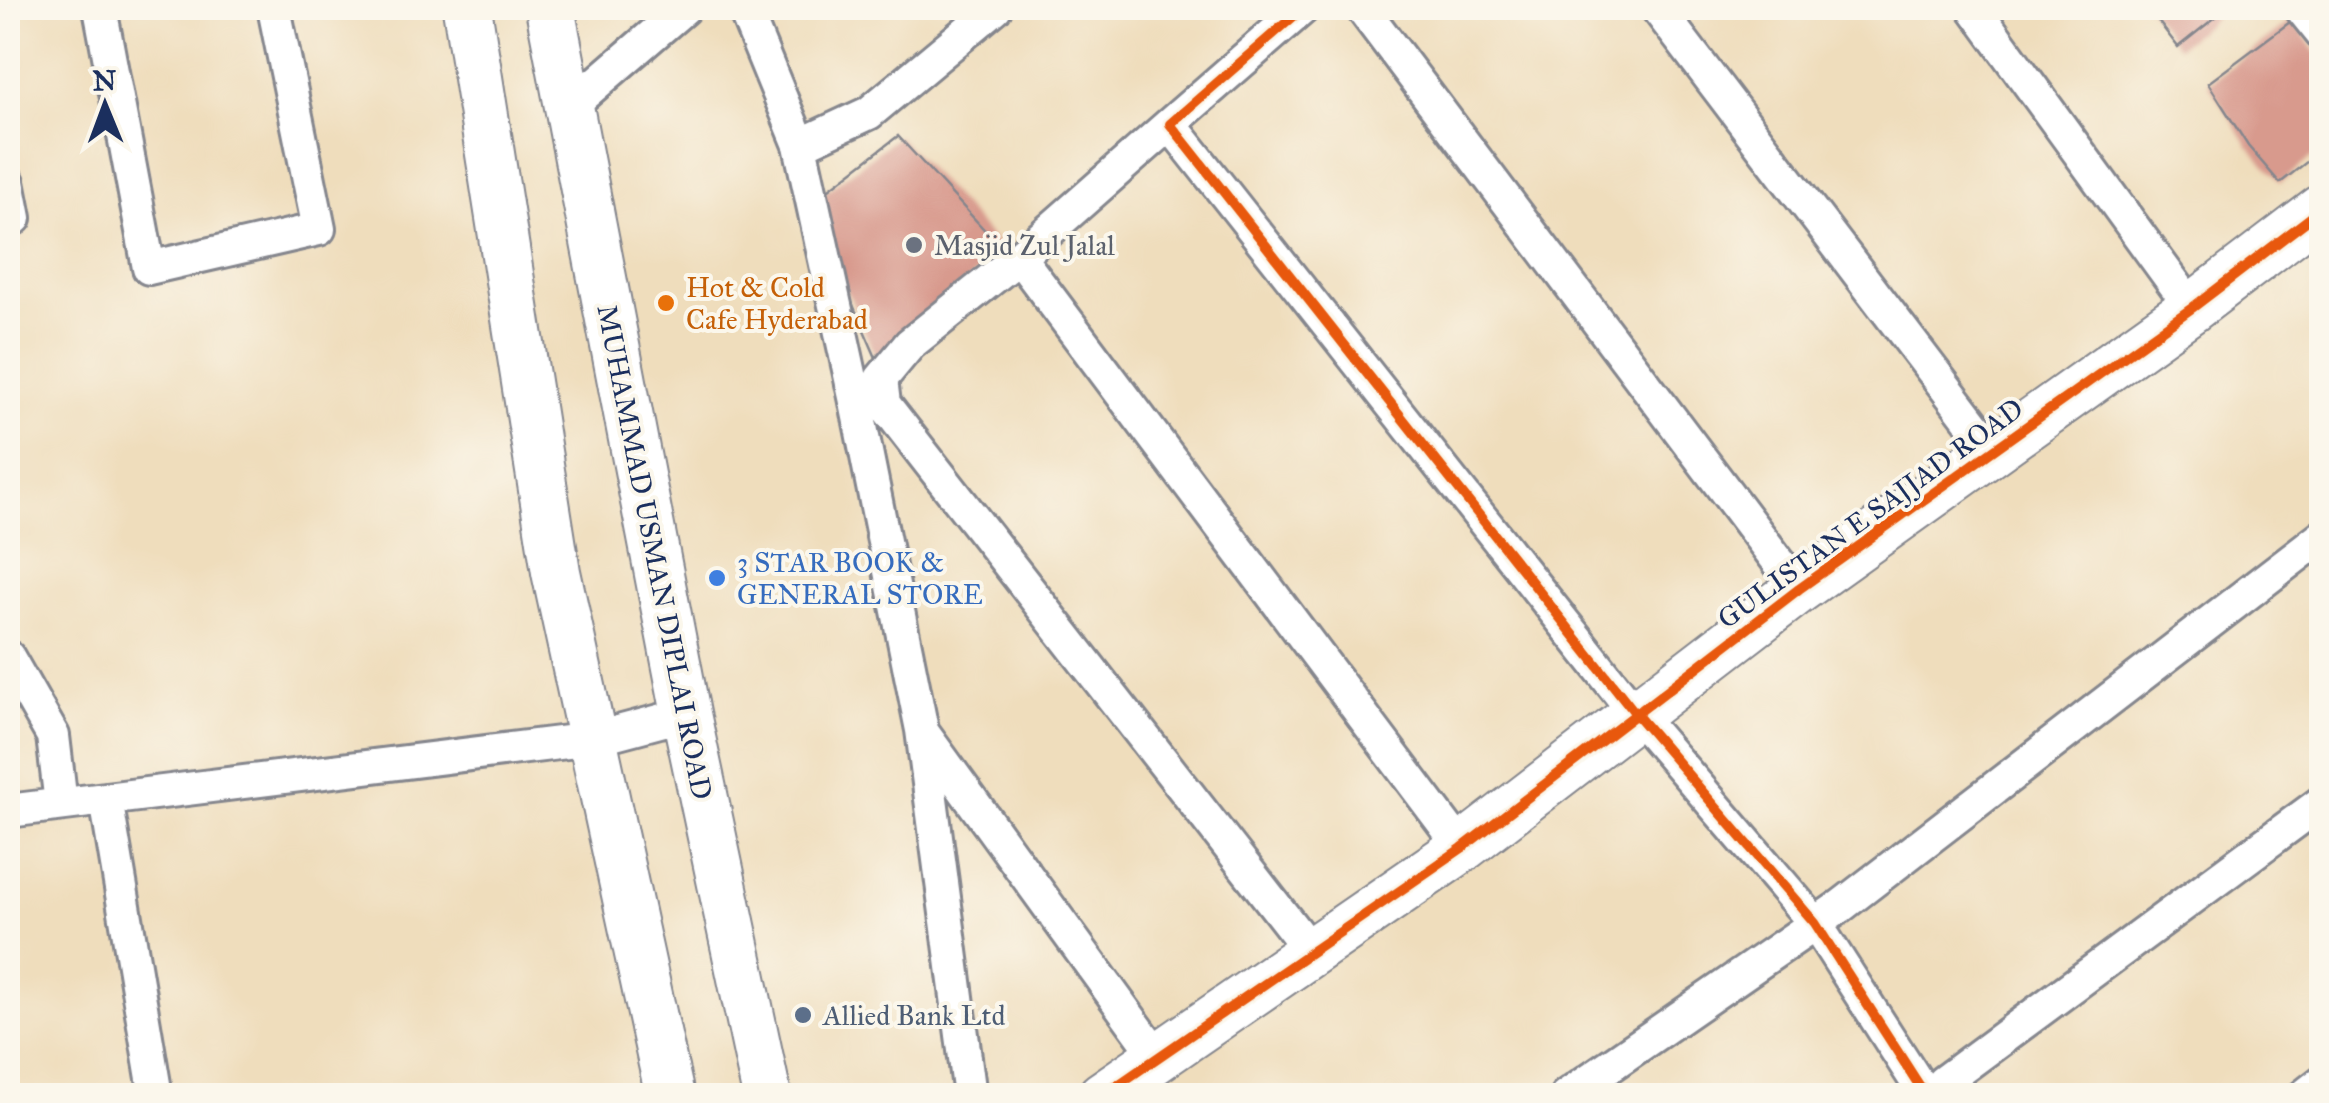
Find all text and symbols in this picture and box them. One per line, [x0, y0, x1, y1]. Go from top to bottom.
north arrow [55, 55, 155, 155]
text: N [92, 63, 117, 98]
place label: Masjid Zul Jalal [934, 228, 1115, 263]
marker: Masjid Zul Jalal [903, 234, 925, 256]
place label: Hot & Cold Cafe Hyderabad [686, 270, 868, 337]
marker: Hot & Cold Cafe Hyderabad [655, 292, 677, 314]
street label: MUHAMMAD USMAN DIPLAI ROAD [589, 302, 720, 803]
street label: GULISTAN E SAJJAD ROAD [1711, 391, 2030, 636]
place label: 3 STAR BOOK & GENERAL STORE [737, 545, 983, 612]
marker: 3 STAR BOOK & GENERAL STORE [706, 567, 728, 589]
place label: Allied Bank Ltd [822, 998, 1006, 1033]
marker: Allied Bank Ltd [792, 1004, 814, 1026]

